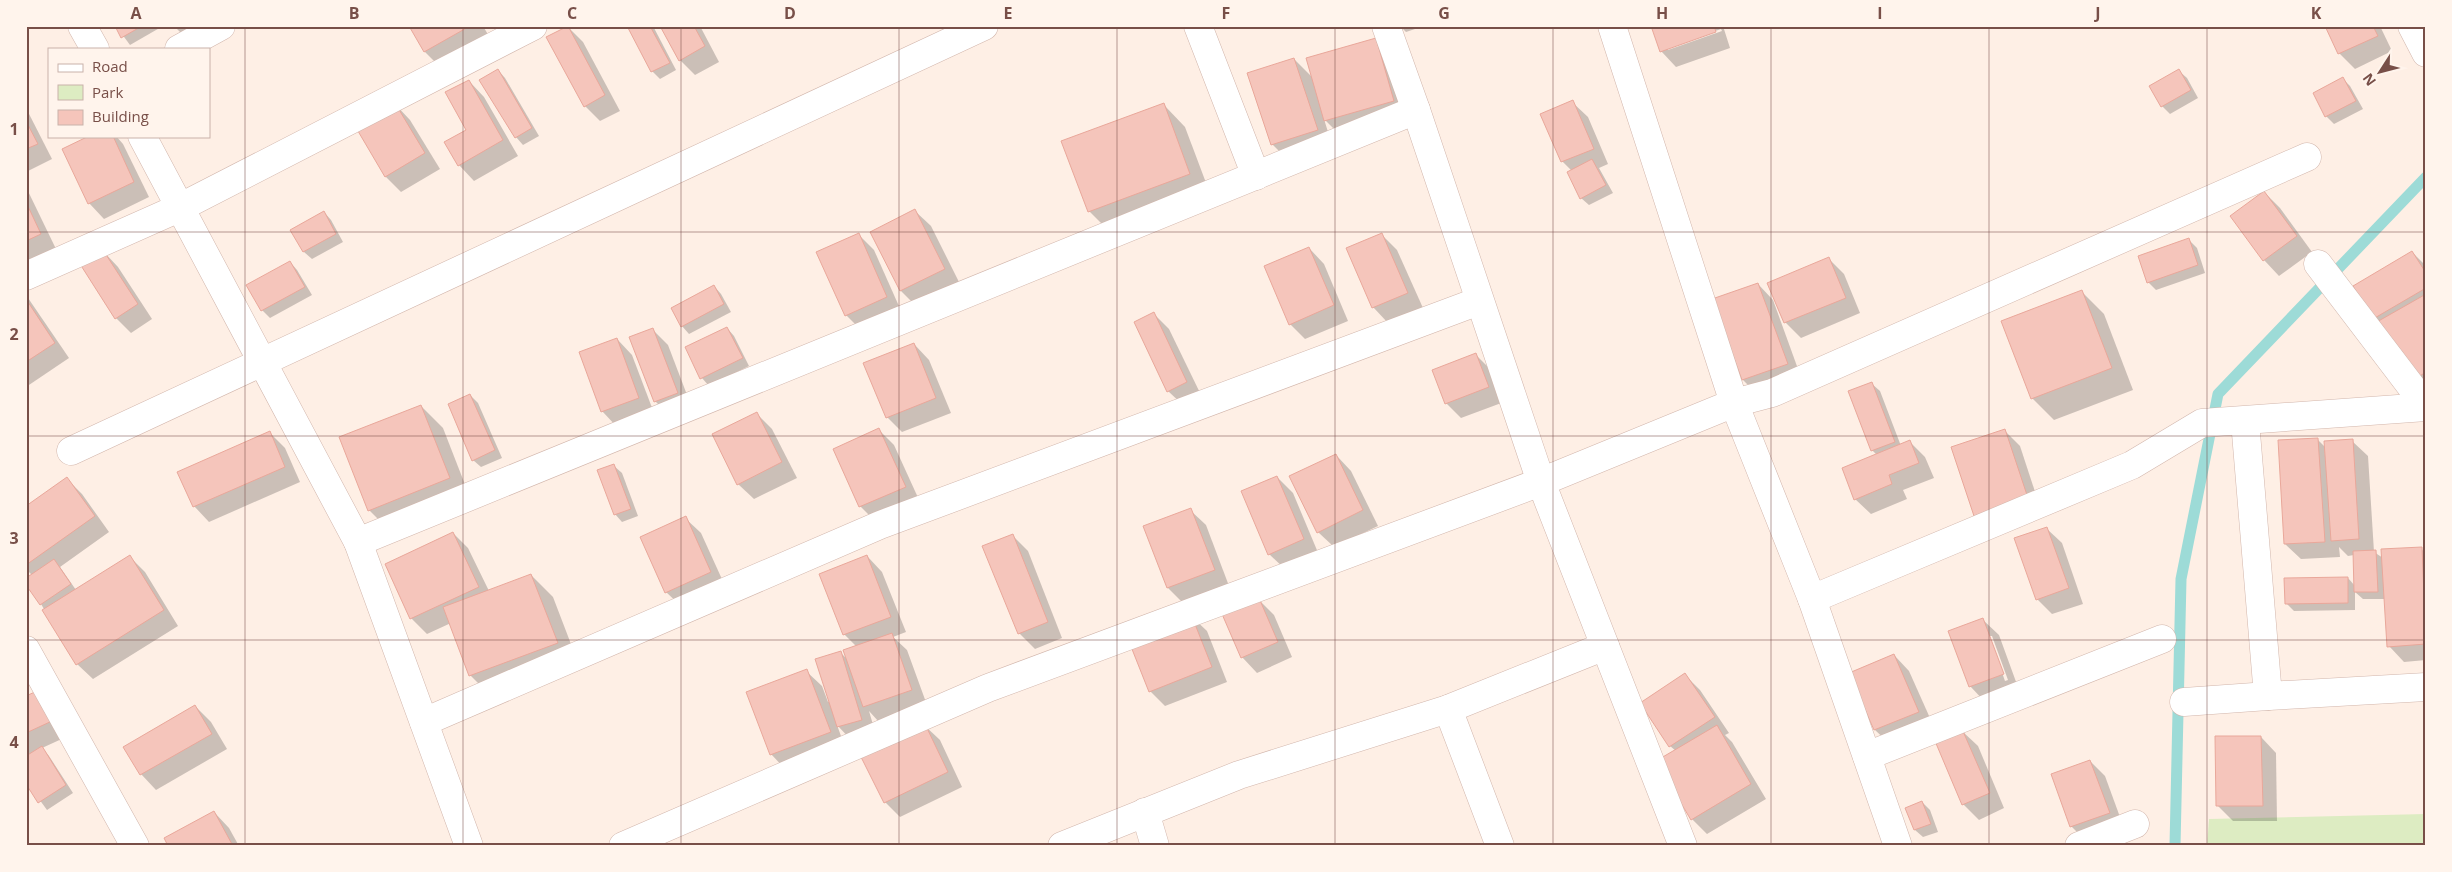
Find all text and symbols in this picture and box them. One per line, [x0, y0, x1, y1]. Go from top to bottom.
text: A [130, 2, 142, 24]
text: B [349, 2, 359, 24]
text: C [567, 2, 577, 24]
text: D [784, 2, 796, 24]
text: E [1004, 2, 1013, 24]
text: F [1222, 2, 1230, 24]
text: G [1438, 2, 1450, 24]
text: H [1656, 2, 1668, 24]
text: I [1877, 2, 1883, 24]
text: J [2093, 2, 2101, 24]
text: K [2311, 2, 2322, 24]
legend [48, 48, 210, 138]
north arrow [2354, 48, 2404, 98]
text: Road [92, 56, 128, 76]
text: N [2358, 70, 2380, 90]
text: Park [92, 82, 123, 102]
text: Building [92, 106, 149, 126]
text: 1 [9, 118, 19, 140]
text: 2 [9, 323, 19, 345]
text: 3 [9, 527, 19, 549]
text: 4 [9, 731, 19, 753]

